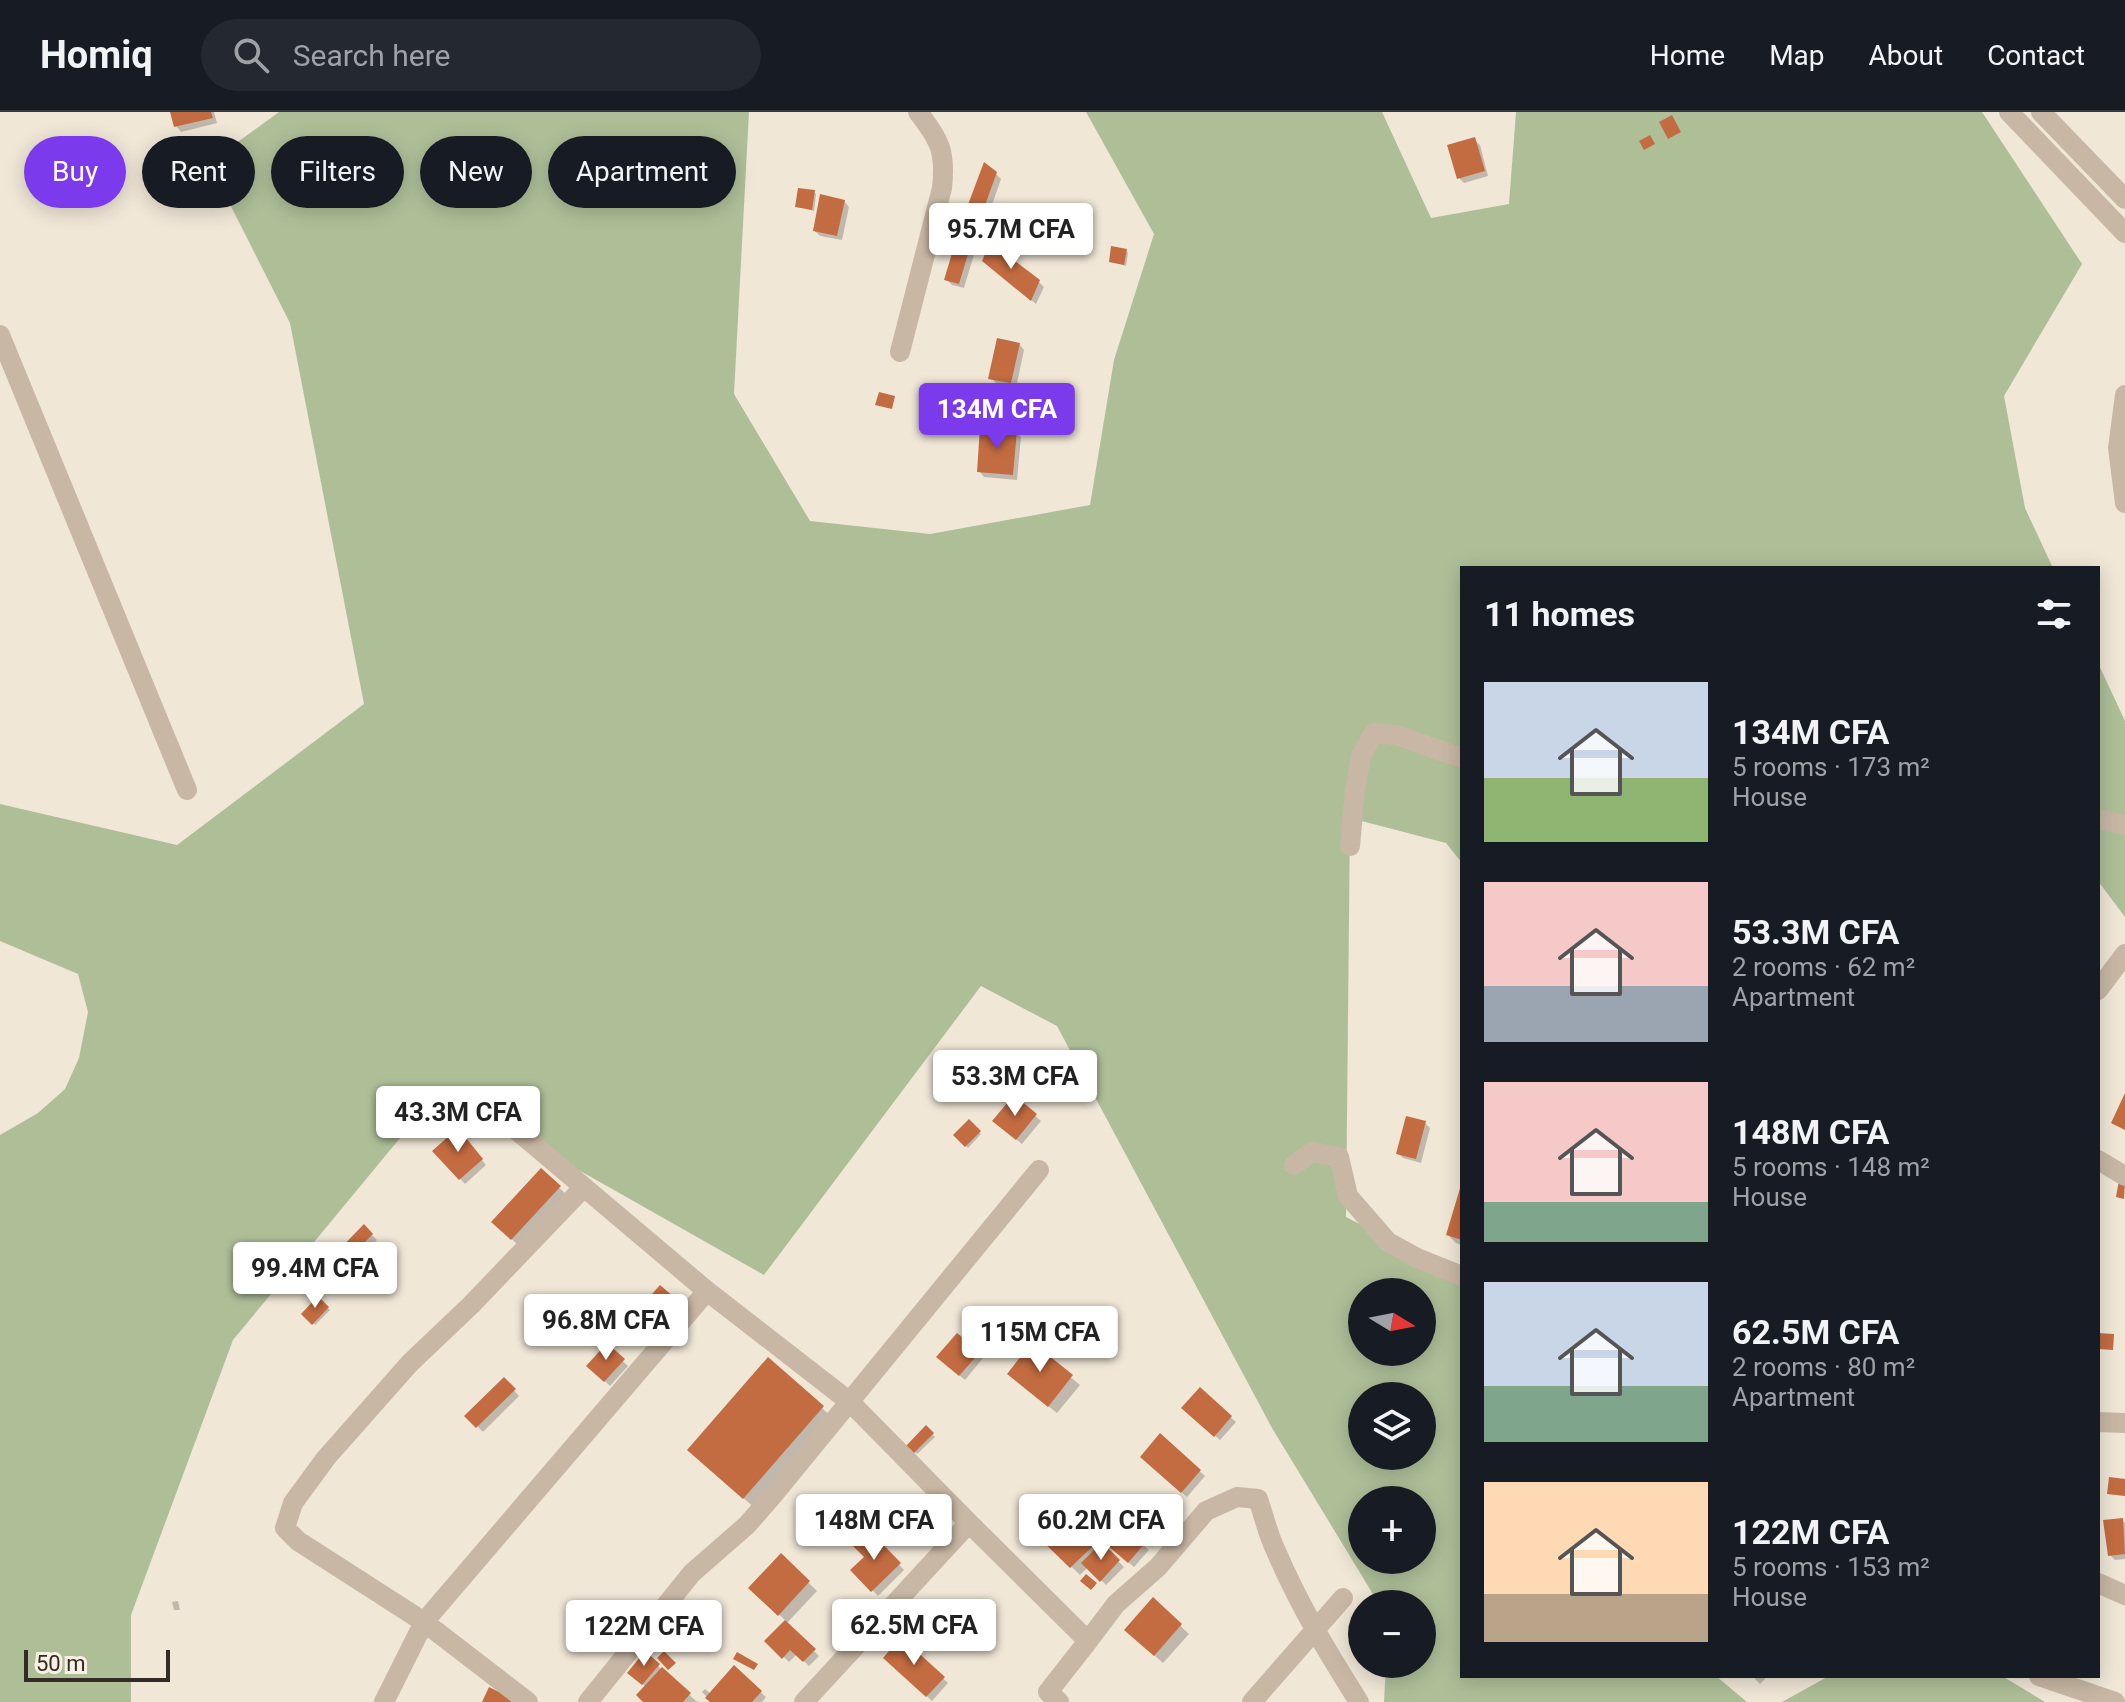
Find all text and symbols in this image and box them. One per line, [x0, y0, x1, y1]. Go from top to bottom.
search box [201, 19, 761, 91]
text: Homiq [40, 33, 153, 77]
icon: search [229, 33, 273, 77]
text: Search here [293, 38, 451, 73]
text: Home [1650, 39, 1725, 72]
text: Map [1769, 39, 1825, 72]
text: About [1869, 39, 1943, 72]
text: Contact [1987, 39, 2085, 72]
chip: Buy [24, 136, 126, 208]
chip: Rent [142, 136, 255, 208]
chip: Filters [271, 136, 404, 208]
chip: New [420, 136, 532, 208]
chip: Apartment [548, 136, 736, 208]
pin: 95.7M CFA [919, 203, 1103, 271]
text: 95.7M CFA [947, 214, 1075, 244]
pin: 134M CFA [914, 383, 1080, 451]
text: 134M CFA [937, 394, 1057, 424]
icon: filters [2032, 592, 2076, 636]
text: 11 homes [1484, 594, 1635, 634]
text: 134M CFA [1732, 712, 1889, 752]
icon: home [1548, 714, 1644, 810]
text: 5 rooms · 173 m² [1732, 752, 1930, 782]
text: House [1732, 782, 1807, 812]
text: 53.3M CFA [1732, 912, 1899, 952]
icon: home [1548, 914, 1644, 1010]
text: 2 rooms · 62 m² [1732, 952, 1915, 982]
text: Apartment [1732, 982, 1855, 1012]
pin: 53.3M CFA [923, 1050, 1107, 1118]
text: 53.3M CFA [951, 1061, 1079, 1091]
pin: 43.3M CFA [366, 1086, 550, 1154]
text: 43.3M CFA [394, 1097, 522, 1127]
text: 148M CFA [1732, 1112, 1889, 1152]
icon: home [1548, 1114, 1644, 1210]
text: 5 rooms · 148 m² [1732, 1152, 1930, 1182]
text: House [1732, 1182, 1807, 1212]
pin: 99.4M CFA [223, 1242, 407, 1310]
text: 99.4M CFA [251, 1253, 379, 1283]
north arrow [1348, 1278, 1436, 1366]
map controls [1348, 1278, 1436, 1678]
pin: 96.8M CFA [514, 1294, 698, 1362]
text: 96.8M CFA [542, 1305, 670, 1335]
pin: 115M CFA [957, 1306, 1123, 1374]
text: 62.5M CFA [1732, 1312, 1899, 1352]
icon: home [1548, 1314, 1644, 1410]
text: 115M CFA [980, 1317, 1100, 1347]
text: 2 rooms · 80 m² [1732, 1352, 1915, 1382]
button: layers [1348, 1382, 1436, 1470]
text: Apartment [1732, 1382, 1855, 1412]
button: + [1348, 1486, 1436, 1574]
pin: 148M CFA [791, 1494, 957, 1562]
pin: 60.2M CFA [1009, 1494, 1193, 1562]
text: 148M CFA [814, 1505, 934, 1535]
text: 60.2M CFA [1037, 1505, 1165, 1535]
text: 122M CFA [1732, 1512, 1889, 1552]
icon: home [1548, 1514, 1644, 1610]
text: 5 rooms · 153 m² [1732, 1552, 1930, 1582]
text: House [1732, 1582, 1807, 1612]
button: − [1348, 1590, 1436, 1678]
pin: 62.5M CFA [822, 1599, 1006, 1667]
pin: 122M CFA [561, 1600, 727, 1668]
text: 62.5M CFA [850, 1610, 978, 1640]
text: 122M CFA [584, 1611, 704, 1641]
scale bar [24, 1646, 170, 1682]
text: 50 m [36, 1651, 85, 1676]

